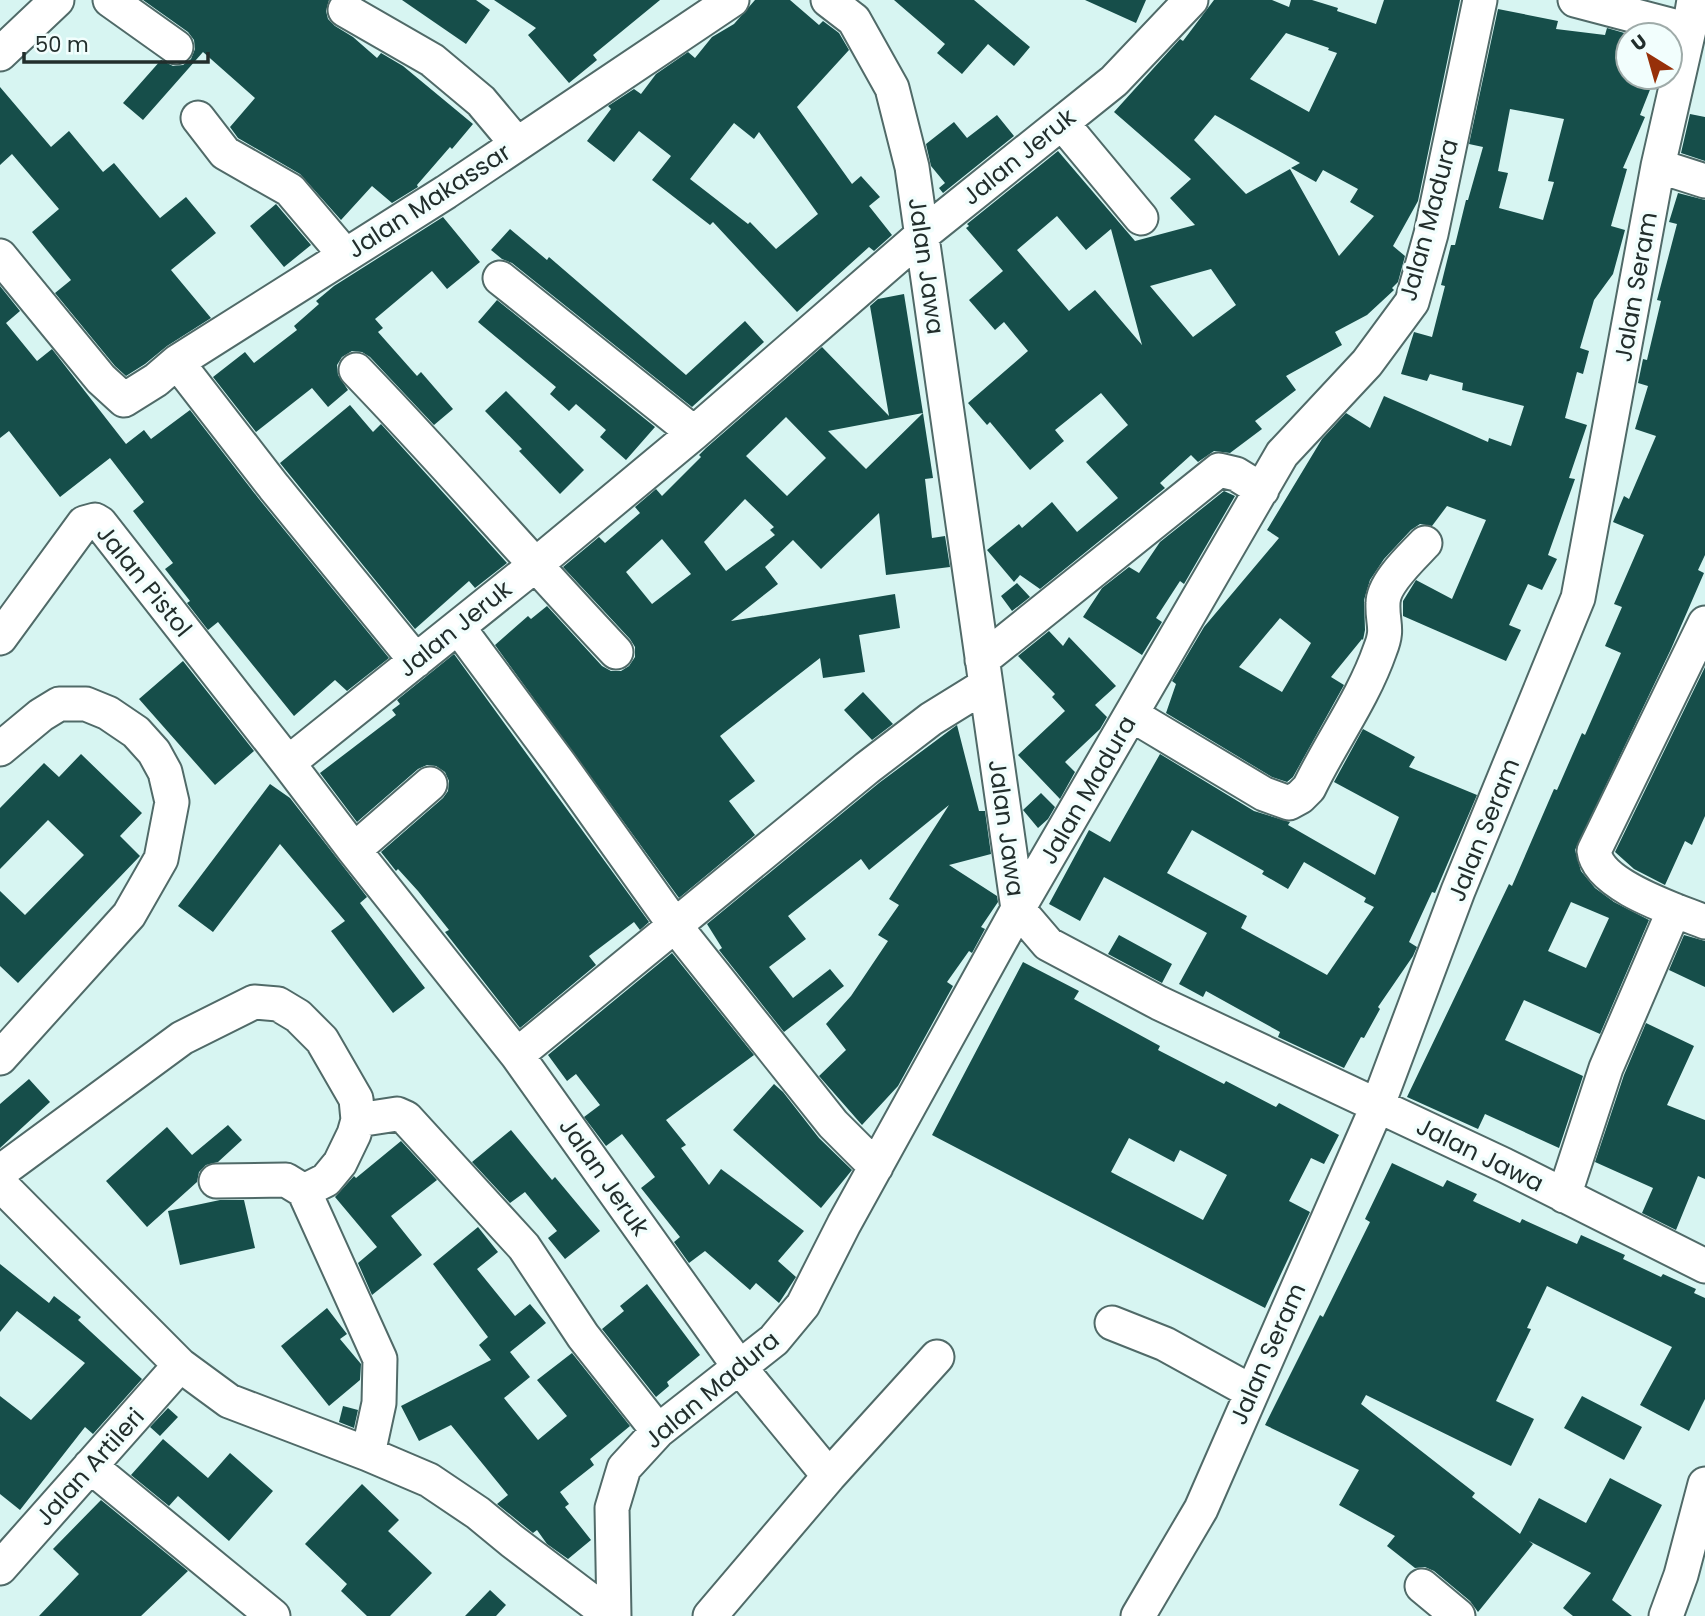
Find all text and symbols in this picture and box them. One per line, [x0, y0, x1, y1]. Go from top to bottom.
scale bar [24, 21, 208, 65]
north arrow [1614, 21, 1684, 91]
text: U [1626, 28, 1653, 58]
text: 50 m [35, 30, 89, 59]
street label: Jalan Jeruk [955, 100, 1083, 213]
street label: Jalan Makassar [341, 135, 517, 266]
street label: Jalan Madura [1391, 135, 1466, 305]
street label: Jalan Jawa [901, 195, 952, 336]
street label: Jalan Seram [1606, 209, 1665, 364]
street label: Jalan Pistol [89, 518, 200, 644]
street label: Jalan Jeruk [391, 572, 519, 685]
street label: Jalan Madura [1032, 709, 1143, 870]
street label: Jalan Seram [1440, 753, 1527, 906]
street label: Jalan Jawa [981, 757, 1032, 898]
street label: Jalan Jawa [1411, 1110, 1549, 1200]
street label: Jalan Jeruk [552, 1111, 658, 1243]
street label: Jalan Seram [1222, 1278, 1313, 1430]
street label: Jalan Madura [637, 1323, 786, 1456]
street label: Jalan Artileri [28, 1401, 151, 1533]

